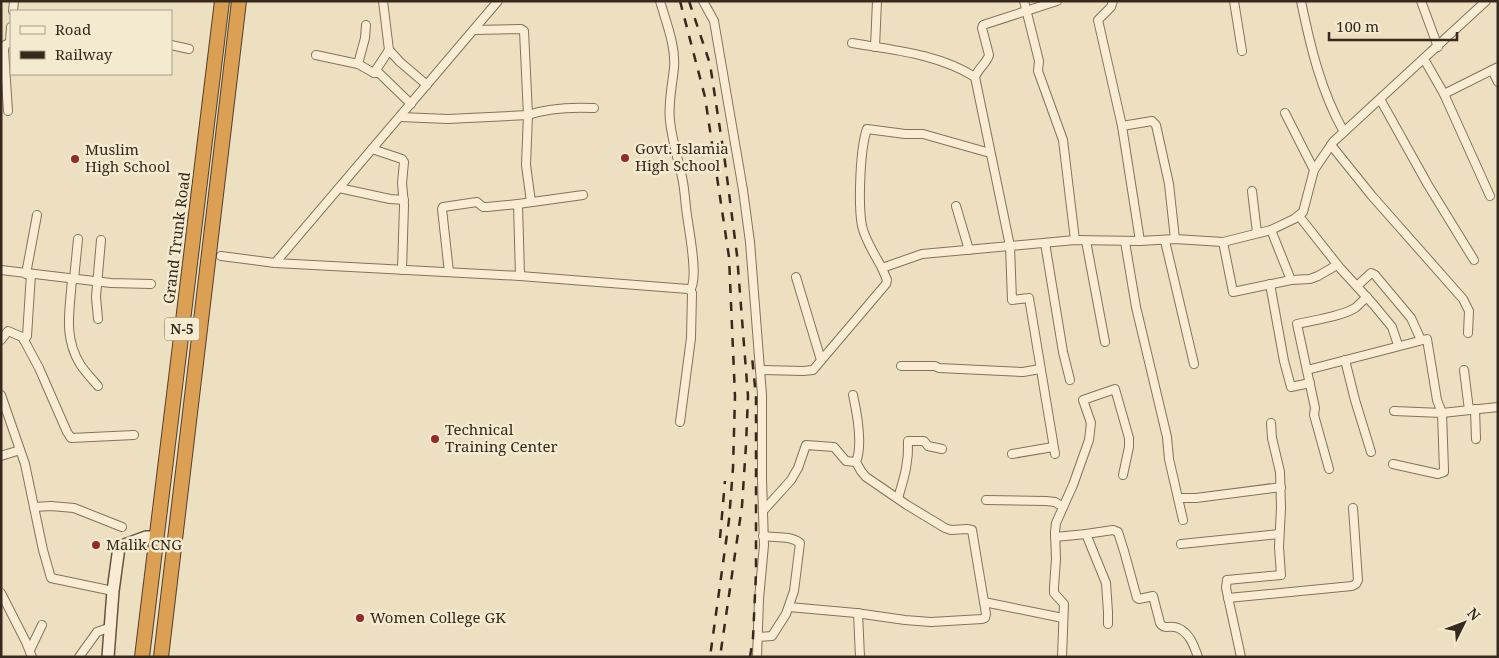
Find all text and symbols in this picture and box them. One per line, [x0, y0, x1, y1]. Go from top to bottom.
legend [10, 10, 172, 75]
scale bar [1329, 10, 1456, 42]
text: 100 m [1336, 16, 1379, 36]
text: Road [55, 19, 91, 39]
text: Railway [55, 44, 113, 64]
place label: Govt. Islamia High School [635, 138, 729, 175]
place label: Muslim High School [85, 139, 171, 176]
marker: Govt. Islamia High School [619, 152, 631, 164]
marker: Muslim High School [69, 153, 81, 165]
street label: Grand Trunk Road [158, 171, 194, 305]
road number: N-5 [164, 318, 200, 340]
place label: Technical Training Center [445, 419, 558, 456]
marker: Technical Training Center [429, 433, 441, 445]
place label: Malik CNG [106, 534, 182, 554]
marker: Malik CNG [90, 539, 102, 551]
north arrow [1439, 598, 1489, 648]
text: N [1463, 604, 1485, 624]
place label: Women College GK [370, 607, 506, 627]
marker: Women College GK [354, 612, 366, 624]

